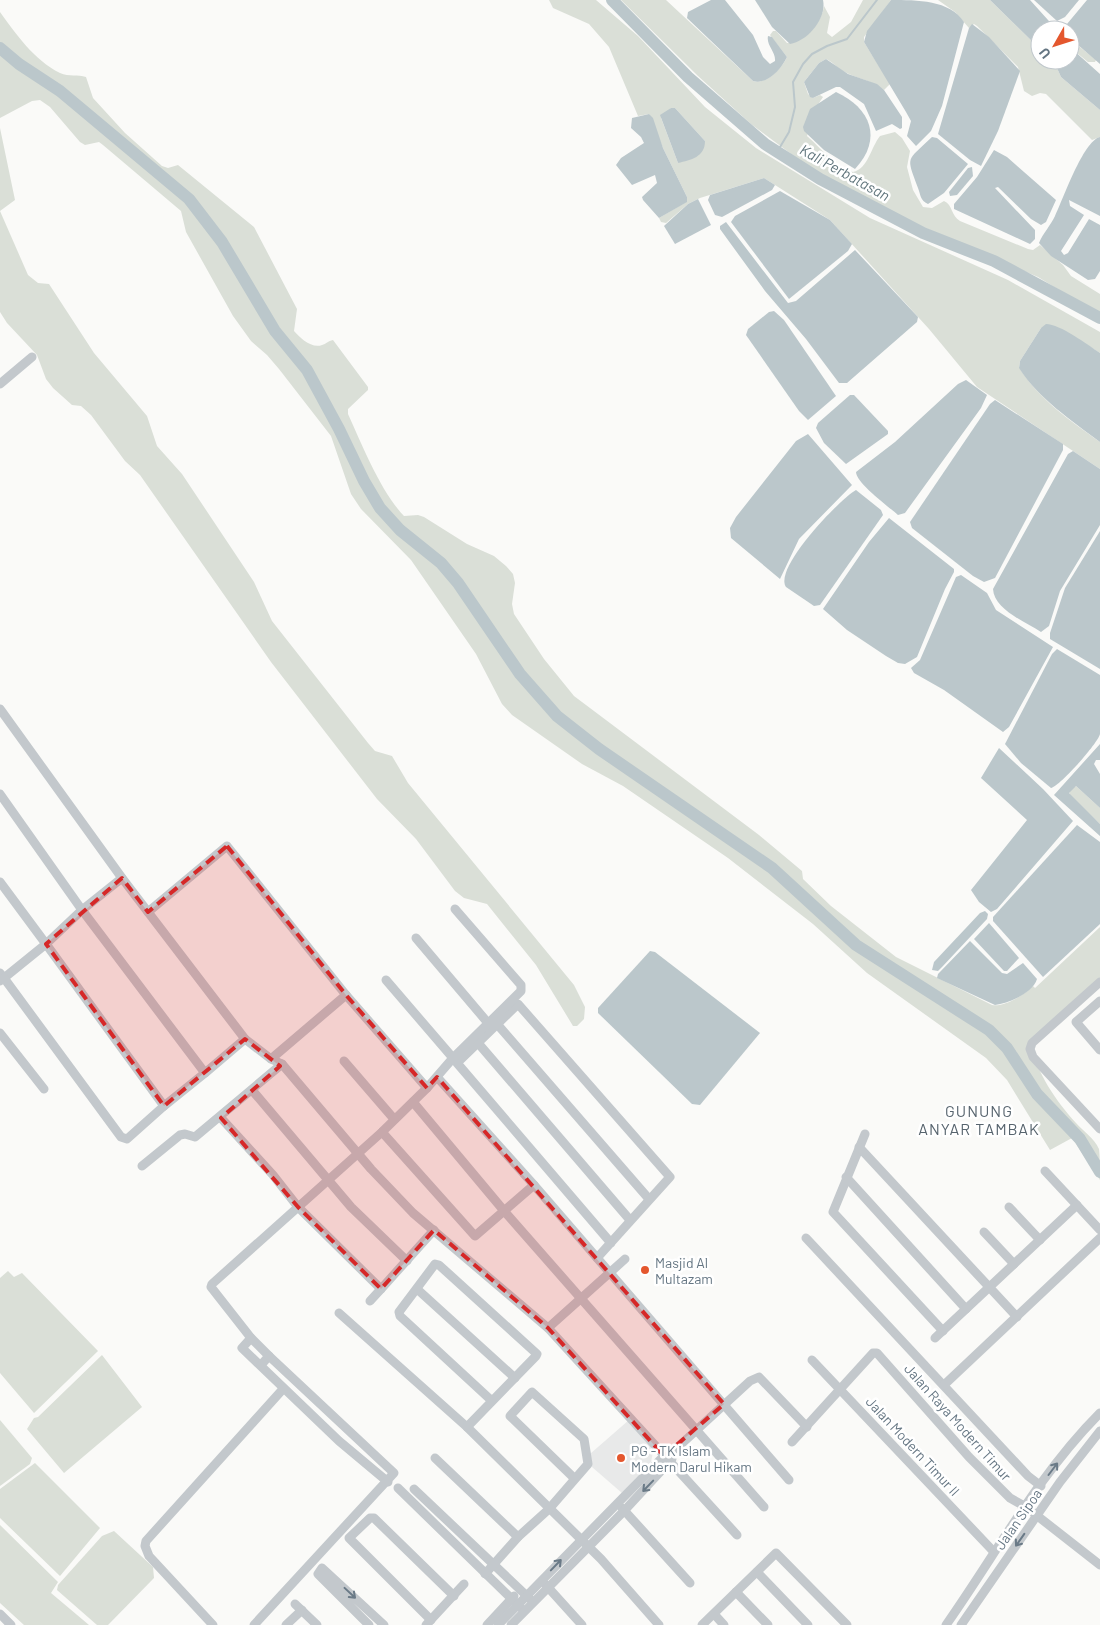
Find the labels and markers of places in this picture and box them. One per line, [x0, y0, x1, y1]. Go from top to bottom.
place label: Masjid Al Multazam [655, 1254, 713, 1287]
marker: Masjid Al Multazam [639, 1264, 651, 1276]
place label: PG - TK Islam Modern Darul Hikam [631, 1442, 752, 1475]
marker: PG - TK Islam Modern Darul Hikam [615, 1452, 627, 1464]

